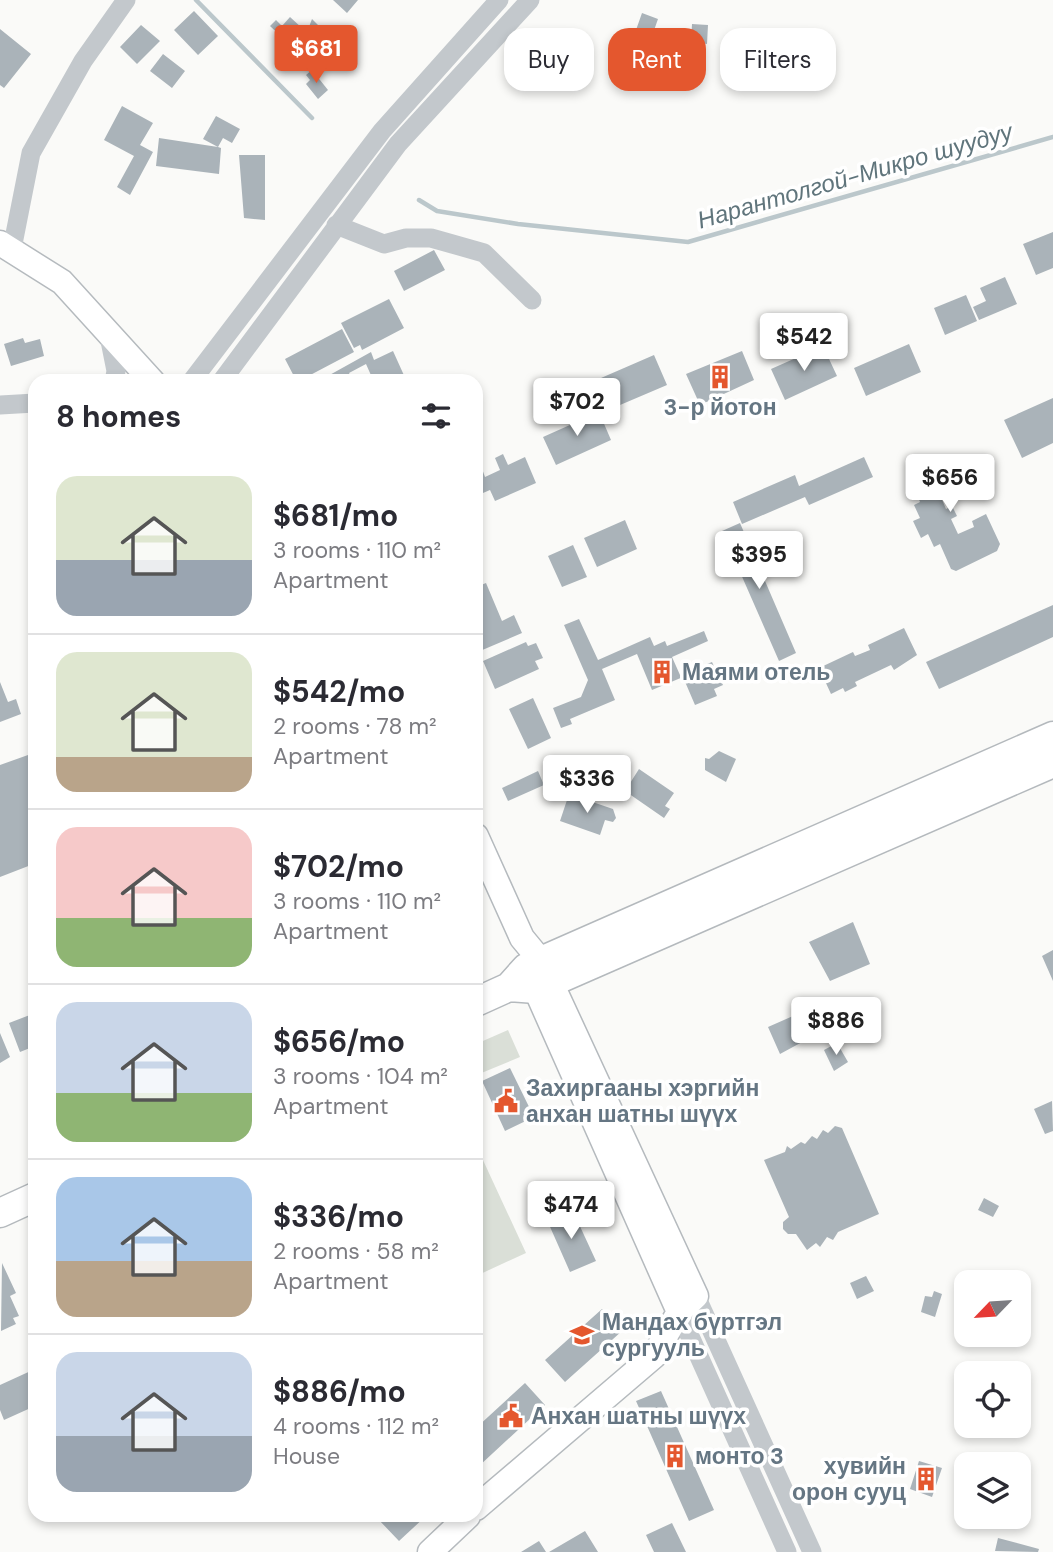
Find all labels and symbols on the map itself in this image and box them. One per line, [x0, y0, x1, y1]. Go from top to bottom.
pin: $681 [275, 25, 357, 85]
water label: Нарантолгой-Микро шуудуу [694, 115, 1018, 235]
pin: $542 [763, 314, 845, 373]
building icon: 3-р йотон [706, 363, 734, 391]
pin: $702 [536, 378, 618, 438]
place label: 3-р йотон [663, 392, 777, 422]
pin: $656 [909, 454, 991, 514]
pin: $395 [718, 532, 800, 591]
place label: Маями отель [682, 657, 831, 687]
building icon: Маями отель [648, 658, 676, 686]
pin: $336 [546, 756, 628, 815]
pin: $886 [795, 998, 877, 1057]
place label: Захиргааны хэргийн анхан шатны шүүх [526, 1073, 759, 1129]
public building icon: Захиргааны хэргийн анхан шатны шүүх [492, 1087, 520, 1115]
pin: $474 [530, 1182, 612, 1241]
north arrow [954, 1270, 1031, 1348]
place label: Мандах бүртгэл сургууль [602, 1307, 782, 1363]
school or university icon: Мандах бүртгэл сургууль [568, 1321, 596, 1349]
place label: Анхан шатны шүүх [531, 1401, 746, 1431]
public building icon: Анхан шатны шүүх [497, 1402, 525, 1430]
place label: монто 3 [695, 1441, 784, 1471]
building icon: монто 3 [661, 1442, 689, 1470]
place label: хувийн орон сууц [792, 1451, 906, 1507]
building icon: хувийн орон сууц [912, 1465, 940, 1493]

